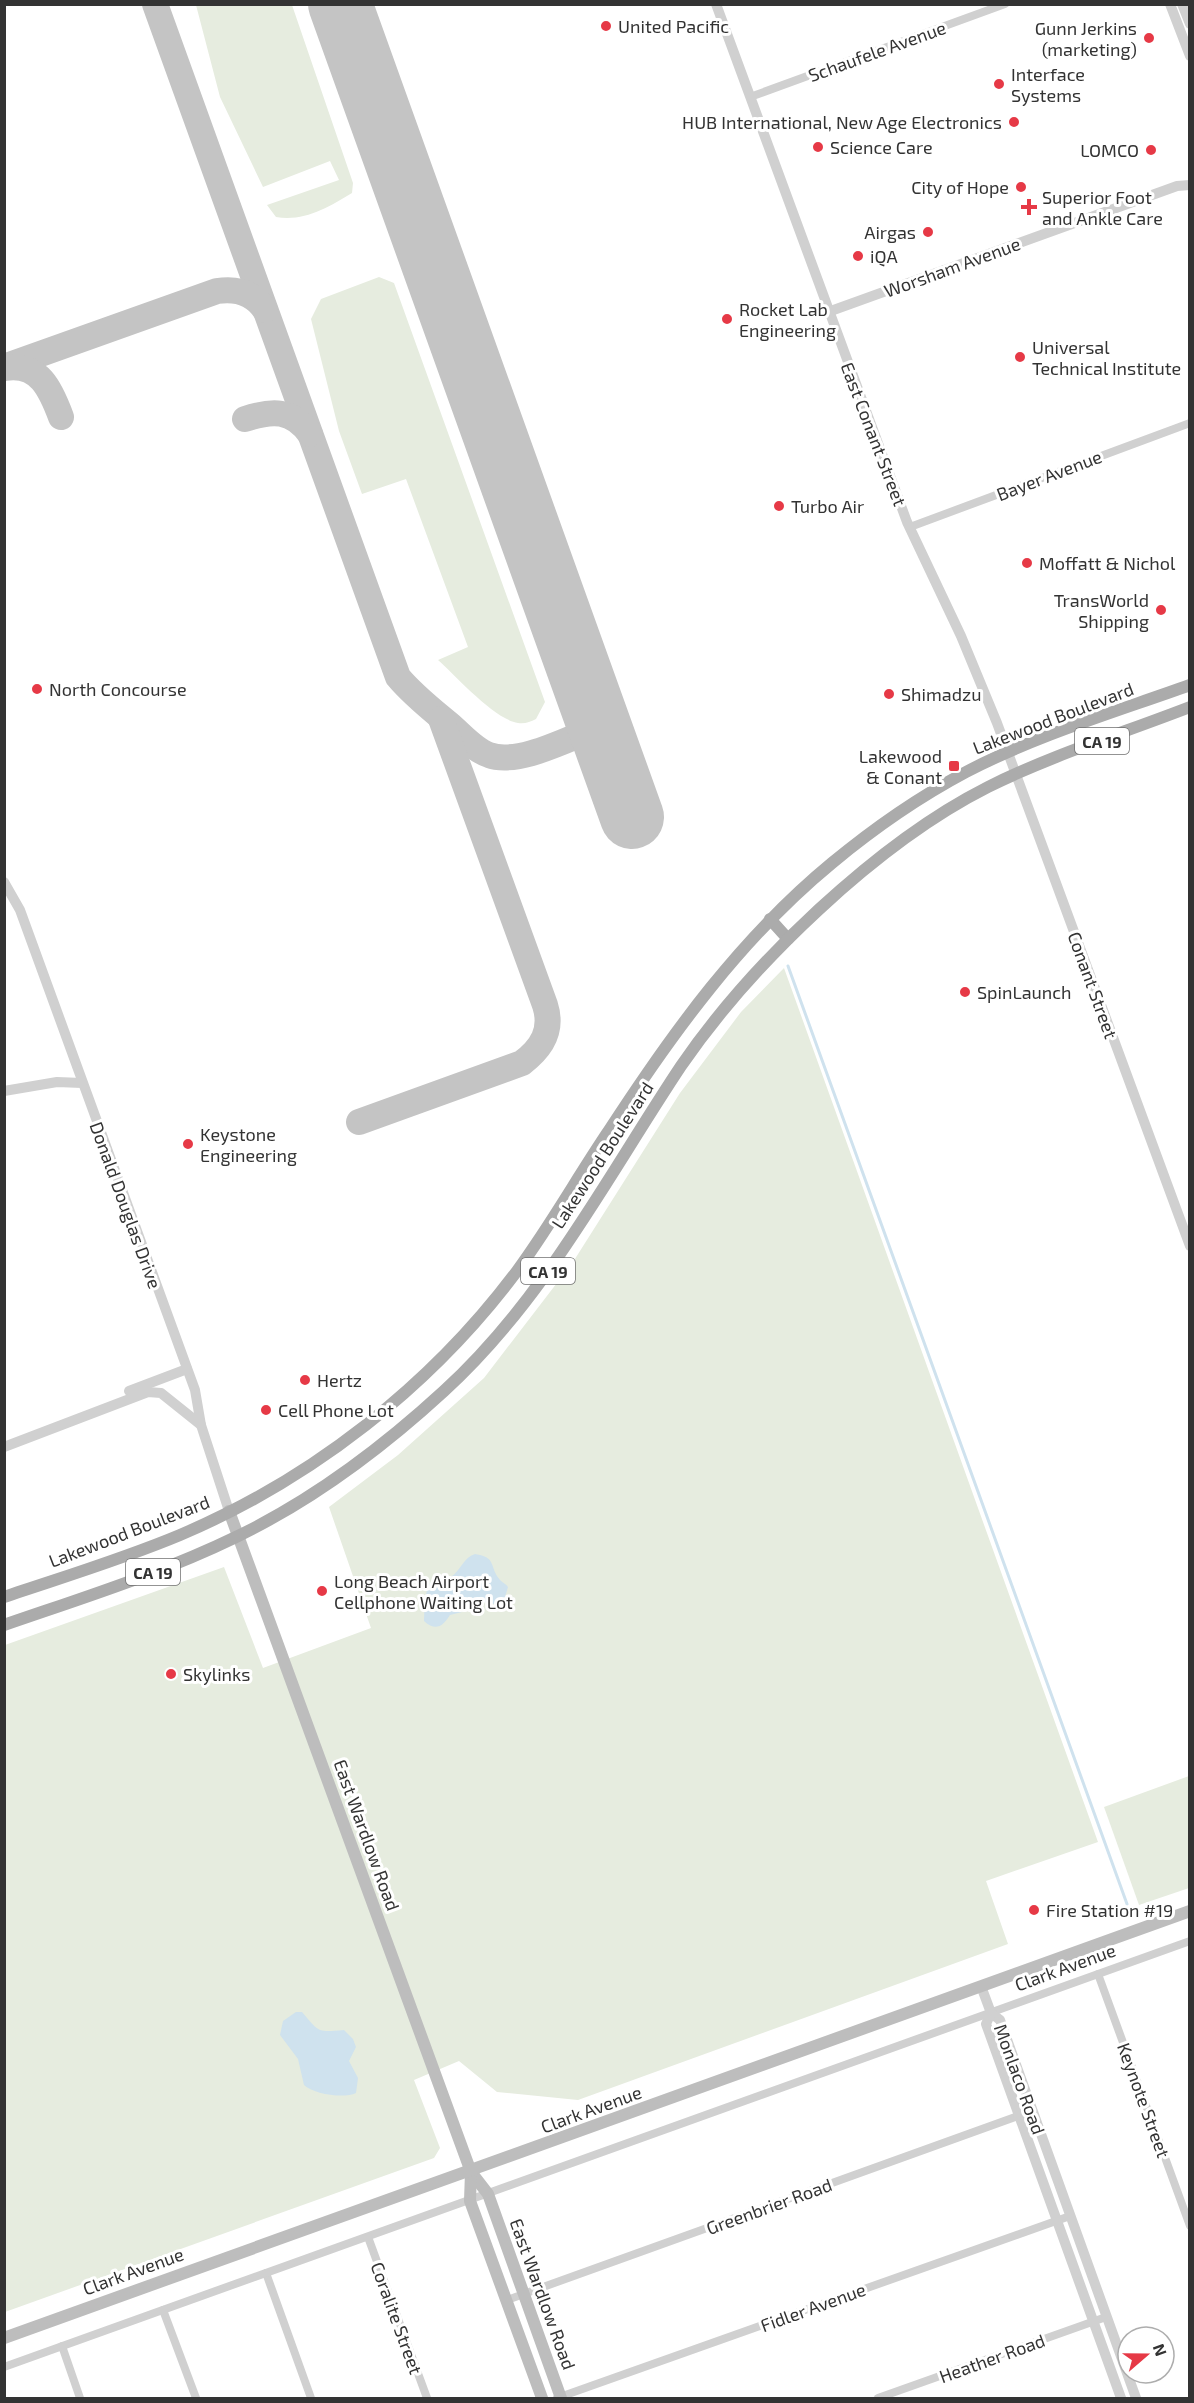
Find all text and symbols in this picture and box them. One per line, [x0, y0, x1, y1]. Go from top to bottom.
place label: United Pacific [618, 15, 729, 37]
street label: Schaufele Avenue [805, 16, 949, 86]
place label: Gunn Jerkins (marketing) [1035, 17, 1137, 60]
marker: United Pacific [599, 19, 613, 33]
marker: Gunn Jerkins (marketing) [1142, 31, 1156, 45]
place label: Interface Systems [1011, 63, 1085, 106]
marker: Interface Systems [992, 77, 1006, 91]
place label: HUB International, New Age Electronics [682, 111, 1002, 133]
marker: HUB International, New Age Electronics [1007, 115, 1021, 129]
place label: Science Care [830, 136, 933, 158]
place label: LOMCO [1080, 139, 1139, 161]
marker: Science Care [811, 140, 825, 154]
marker: LOMCO [1144, 143, 1158, 157]
place label: City of Hope [911, 176, 1009, 198]
marker: City of Hope [1014, 180, 1028, 194]
place label: Superior Foot and Ankle Care [1042, 186, 1163, 229]
marker: Superior Foot and Ankle Care [1020, 198, 1038, 216]
place label: Airgas [864, 221, 916, 243]
marker: Airgas [921, 225, 935, 239]
street label: Worsham Avenue [881, 232, 1023, 302]
place label: iQA [870, 245, 898, 267]
marker: iQA [851, 249, 865, 263]
place label: Rocket Lab Engineering [739, 298, 836, 341]
marker: Rocket Lab Engineering [720, 312, 734, 326]
place label: Universal Technical Institute [1032, 336, 1181, 379]
marker: Universal Technical Institute [1013, 350, 1027, 364]
street label: East Conant Street [836, 359, 912, 509]
street label: Bayer Avenue [993, 445, 1105, 505]
place label: Turbo Air [791, 495, 864, 517]
marker: Turbo Air [772, 499, 786, 513]
place label: Moffatt & Nichol [1039, 552, 1176, 574]
marker: Moffatt & Nichol [1020, 556, 1034, 570]
place label: TransWorld Shipping [1054, 589, 1149, 632]
marker: TransWorld Shipping [1154, 603, 1168, 617]
street label: Lakewood Boulevard [969, 677, 1137, 759]
place label: North Concourse [49, 678, 187, 700]
marker: North Concourse [30, 682, 44, 696]
place label: Shimadzu [901, 683, 981, 705]
marker: Shimadzu [882, 687, 896, 701]
road number: CA 19 [1075, 728, 1129, 754]
place label: Lakewood & Conant [859, 745, 942, 788]
marker: Lakewood & Conant [947, 759, 961, 773]
street label: Conant Street [1063, 929, 1123, 1042]
place label: SpinLaunch [977, 981, 1072, 1003]
marker: SpinLaunch [958, 985, 972, 999]
street label: Lakewood Boulevard [546, 1077, 658, 1233]
street label: Donald Douglas Drive [86, 1119, 166, 1291]
place label: Keystone Engineering [200, 1123, 297, 1166]
marker: Keystone Engineering [181, 1137, 195, 1151]
road number: CA 19 [521, 1258, 575, 1284]
place label: Hertz [317, 1369, 362, 1391]
marker: Hertz [298, 1373, 312, 1387]
place label: Cell Phone Lot [278, 1399, 394, 1421]
marker: Cell Phone Lot [259, 1403, 273, 1417]
street label: Lakewood Boulevard [45, 1490, 213, 1572]
road number: CA 19 [126, 1559, 180, 1585]
place label: Long Beach Airport Cellphone Waiting Lot [334, 1570, 513, 1613]
marker: Long Beach Airport Cellphone Waiting Lot [315, 1584, 329, 1598]
place label: Skylinks [183, 1663, 250, 1685]
marker: Skylinks [164, 1667, 178, 1681]
street label: East Wardlow Road [329, 1756, 405, 1914]
place label: Fire Station #19 [1046, 1899, 1173, 1921]
marker: Fire Station #19 [1027, 1903, 1041, 1917]
street label: Clark Avenue [1012, 1939, 1118, 1995]
street label: Monlaco Road [990, 2021, 1050, 2137]
street label: Keynote Street [1113, 2039, 1175, 2161]
street label: Clark Avenue [538, 2081, 644, 2137]
street label: Greenbrier Road [703, 2173, 835, 2239]
street label: East Wardlow Road [505, 2215, 581, 2373]
street label: Clark Avenue [80, 2243, 186, 2299]
street label: Coralite Street [366, 2259, 428, 2377]
street label: Fidler Avenue [757, 2278, 869, 2336]
north arrow [1116, 2325, 1176, 2385]
street label: Heather Road [936, 2329, 1048, 2387]
text: N [1150, 2341, 1171, 2358]

